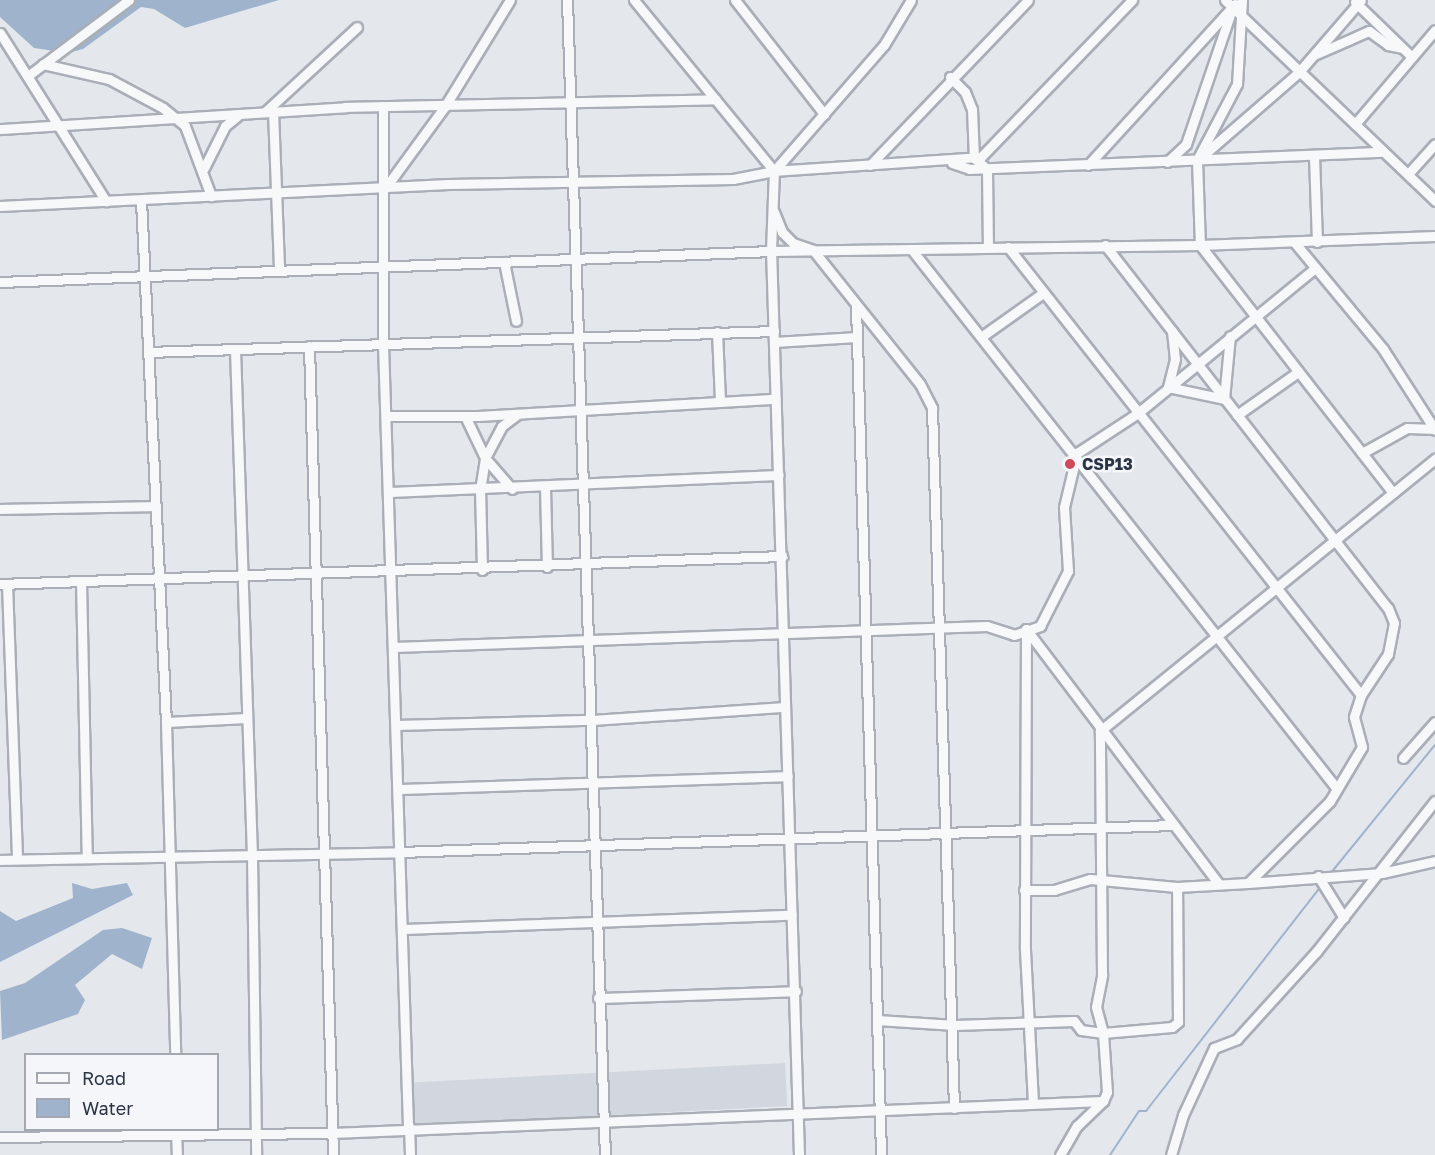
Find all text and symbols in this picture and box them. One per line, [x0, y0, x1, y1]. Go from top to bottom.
place label: CSP13 [1082, 454, 1133, 474]
marker: CSP13 [1063, 457, 1077, 471]
legend [24, 1053, 219, 1131]
text: Road [82, 1067, 126, 1089]
text: Water [82, 1097, 133, 1119]

